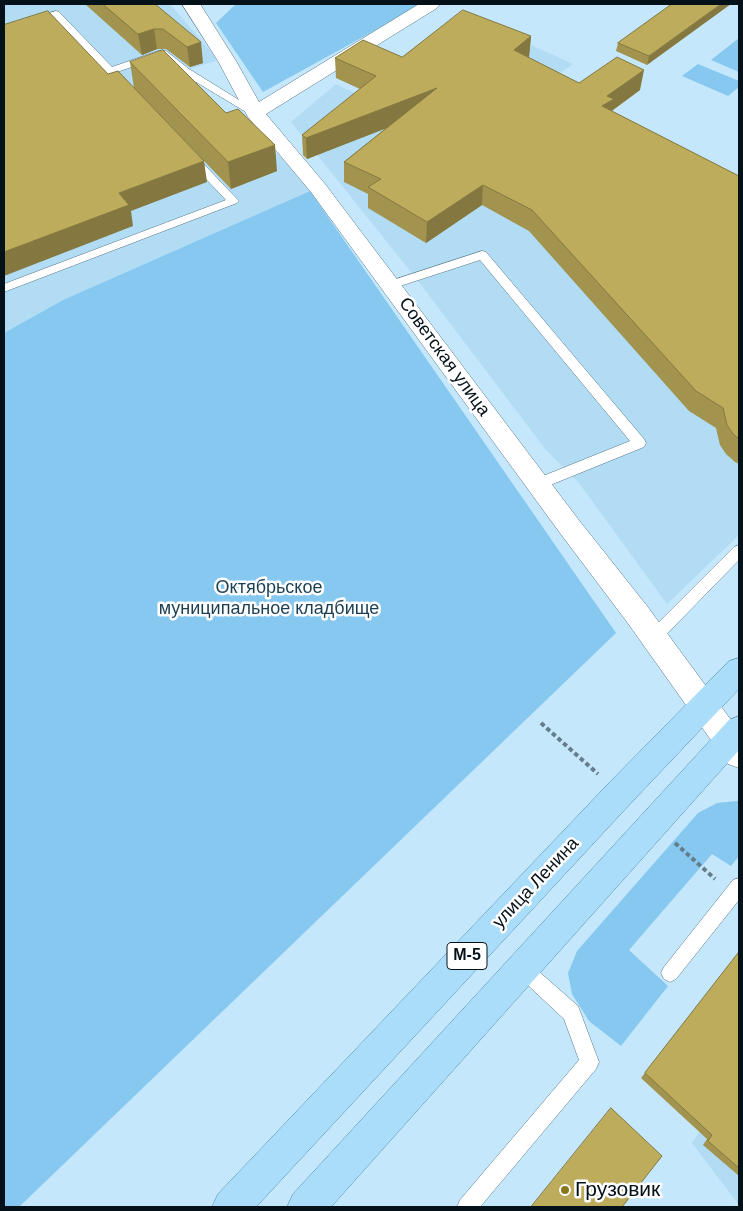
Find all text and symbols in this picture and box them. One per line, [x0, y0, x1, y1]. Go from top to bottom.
street label: Советская улица [394, 293, 494, 421]
park label: Октябрьское муниципальное кладбище [159, 577, 379, 620]
street label: улица Ленина [488, 833, 584, 933]
road number: М-5 [447, 942, 487, 969]
place label: Грузовик [575, 1177, 660, 1203]
marker: Грузовик [559, 1184, 571, 1196]

